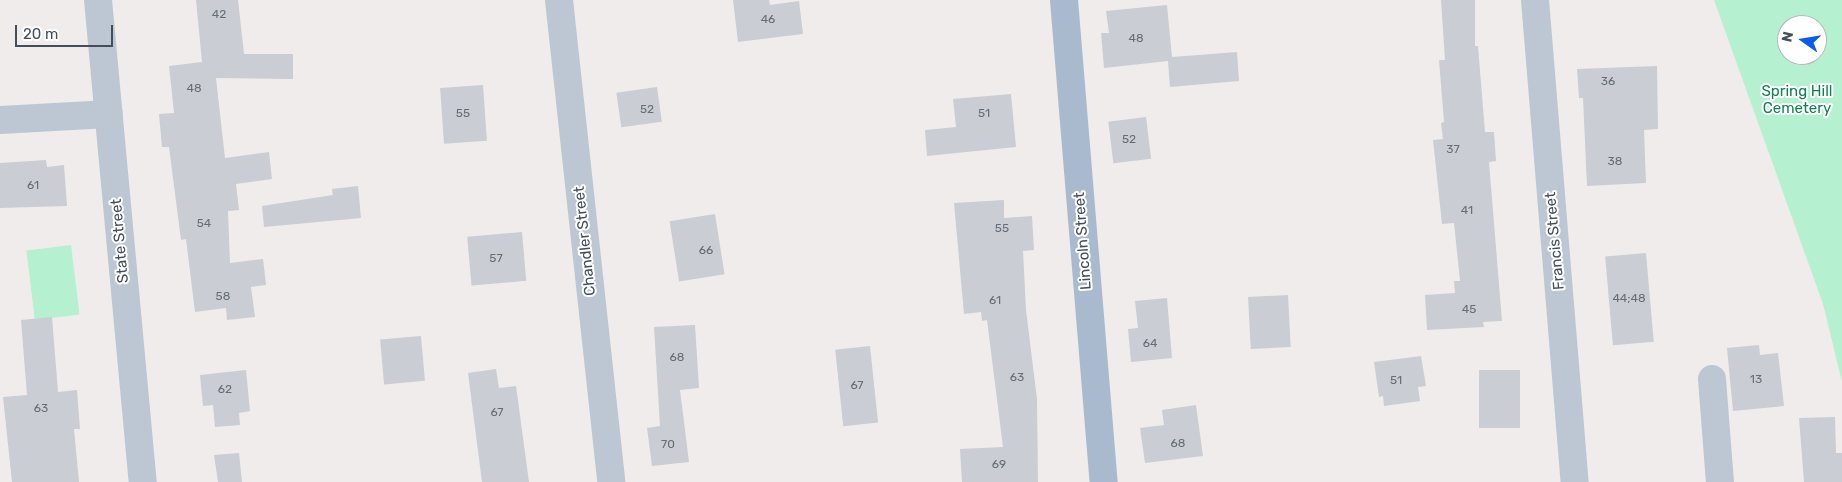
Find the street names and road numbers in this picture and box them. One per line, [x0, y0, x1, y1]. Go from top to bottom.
street label: Chandler Street [570, 185, 600, 297]
street label: Francis Street [1542, 191, 1568, 291]
street label: Lincoln Street [1071, 192, 1095, 290]
street label: State Street [107, 198, 133, 284]

